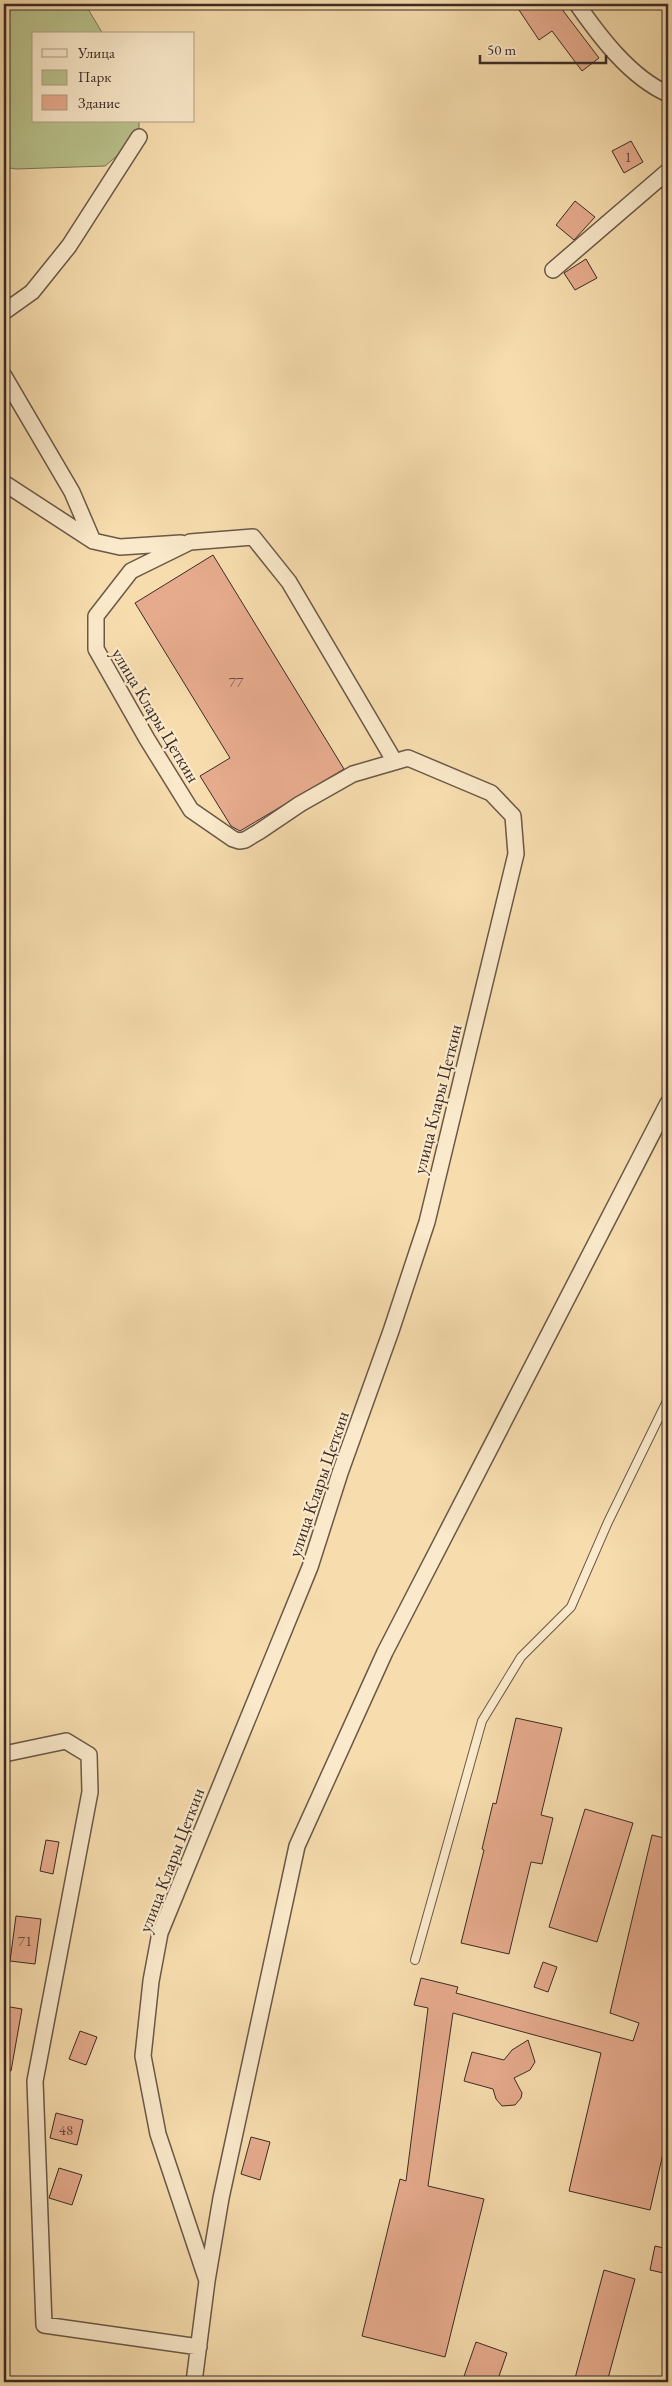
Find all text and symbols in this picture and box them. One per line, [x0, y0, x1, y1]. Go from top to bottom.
legend [32, 32, 195, 122]
scale bar [480, 32, 606, 64]
text: 50 m [487, 40, 516, 59]
text: Улица [77, 43, 115, 62]
text: Парк [78, 67, 111, 86]
text: Здание [78, 93, 120, 112]
house number: 1 [624, 147, 632, 166]
street label: улица Клары Цеткин [107, 643, 205, 787]
house number: 77 [229, 672, 244, 691]
street label: улица Клары Цеткин [407, 1022, 467, 1176]
street label: улица Клары Цеткин [282, 1408, 354, 1560]
street label: улица Клары Цеткин [133, 1784, 209, 1936]
house number: 71 [18, 1931, 32, 1950]
house number: 48 [59, 2120, 73, 2139]

